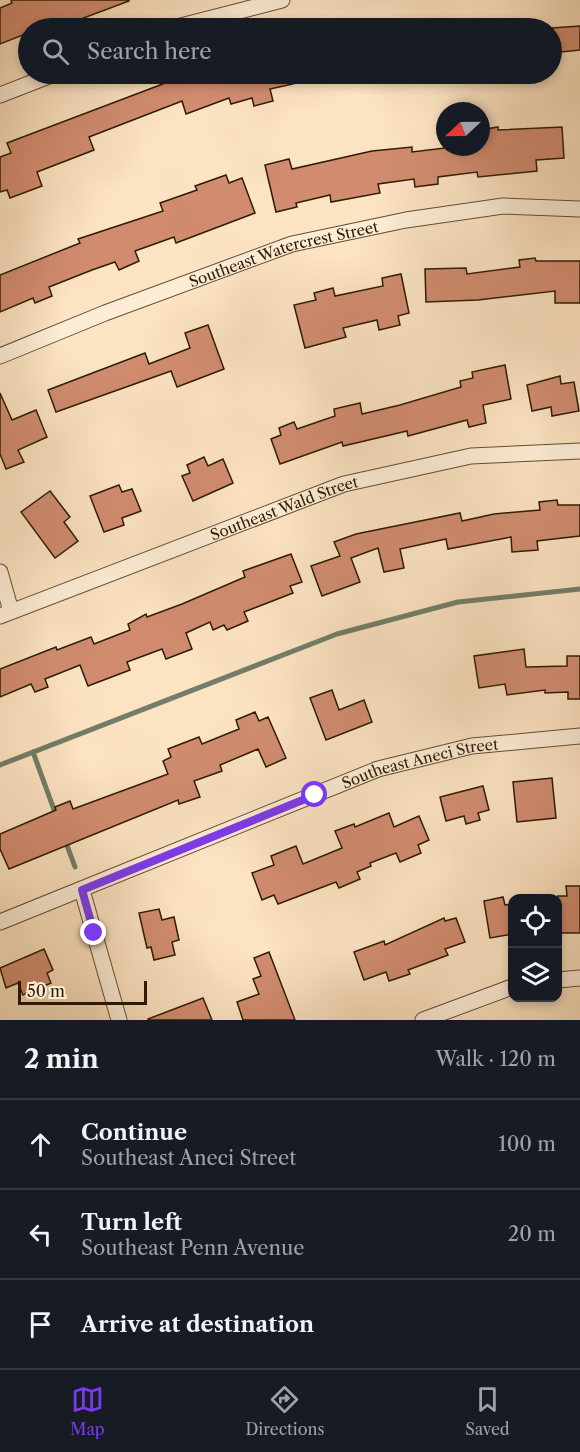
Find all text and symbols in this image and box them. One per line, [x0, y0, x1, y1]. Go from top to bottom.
search box [18, 18, 562, 84]
icon: search [39, 35, 72, 68]
text: Search here [87, 38, 212, 65]
north arrow [436, 102, 490, 156]
street label: Southeast Watercrest Street [186, 216, 381, 291]
street label: Southeast Wald Street [207, 472, 360, 544]
street label: Southeast Aneci Street [339, 734, 500, 792]
route start [301, 781, 327, 807]
map controls [508, 894, 562, 1002]
button: locate [508, 894, 562, 948]
route end [80, 919, 106, 945]
button: layers [508, 948, 562, 1002]
scale bar [18, 978, 147, 1006]
text: 50 m [27, 981, 65, 1001]
text: 2 min [24, 1043, 99, 1075]
text: Walk · 120 m [435, 1047, 556, 1071]
text: Continue [81, 1119, 187, 1146]
icon: ahead [24, 1128, 57, 1161]
text: 100 m [498, 1132, 556, 1156]
text: Southeast Aneci Street [81, 1146, 296, 1170]
text: Turn left [81, 1209, 182, 1236]
icon: left [24, 1218, 57, 1251]
text: 20 m [508, 1222, 556, 1246]
text: Southeast Penn Avenue [81, 1236, 304, 1260]
icon: arrive [24, 1308, 57, 1341]
text: Arrive at destination [81, 1311, 314, 1338]
tab: Map [70, 1383, 105, 1439]
tab: Directions [245, 1383, 324, 1439]
tab: Saved [465, 1383, 510, 1439]

